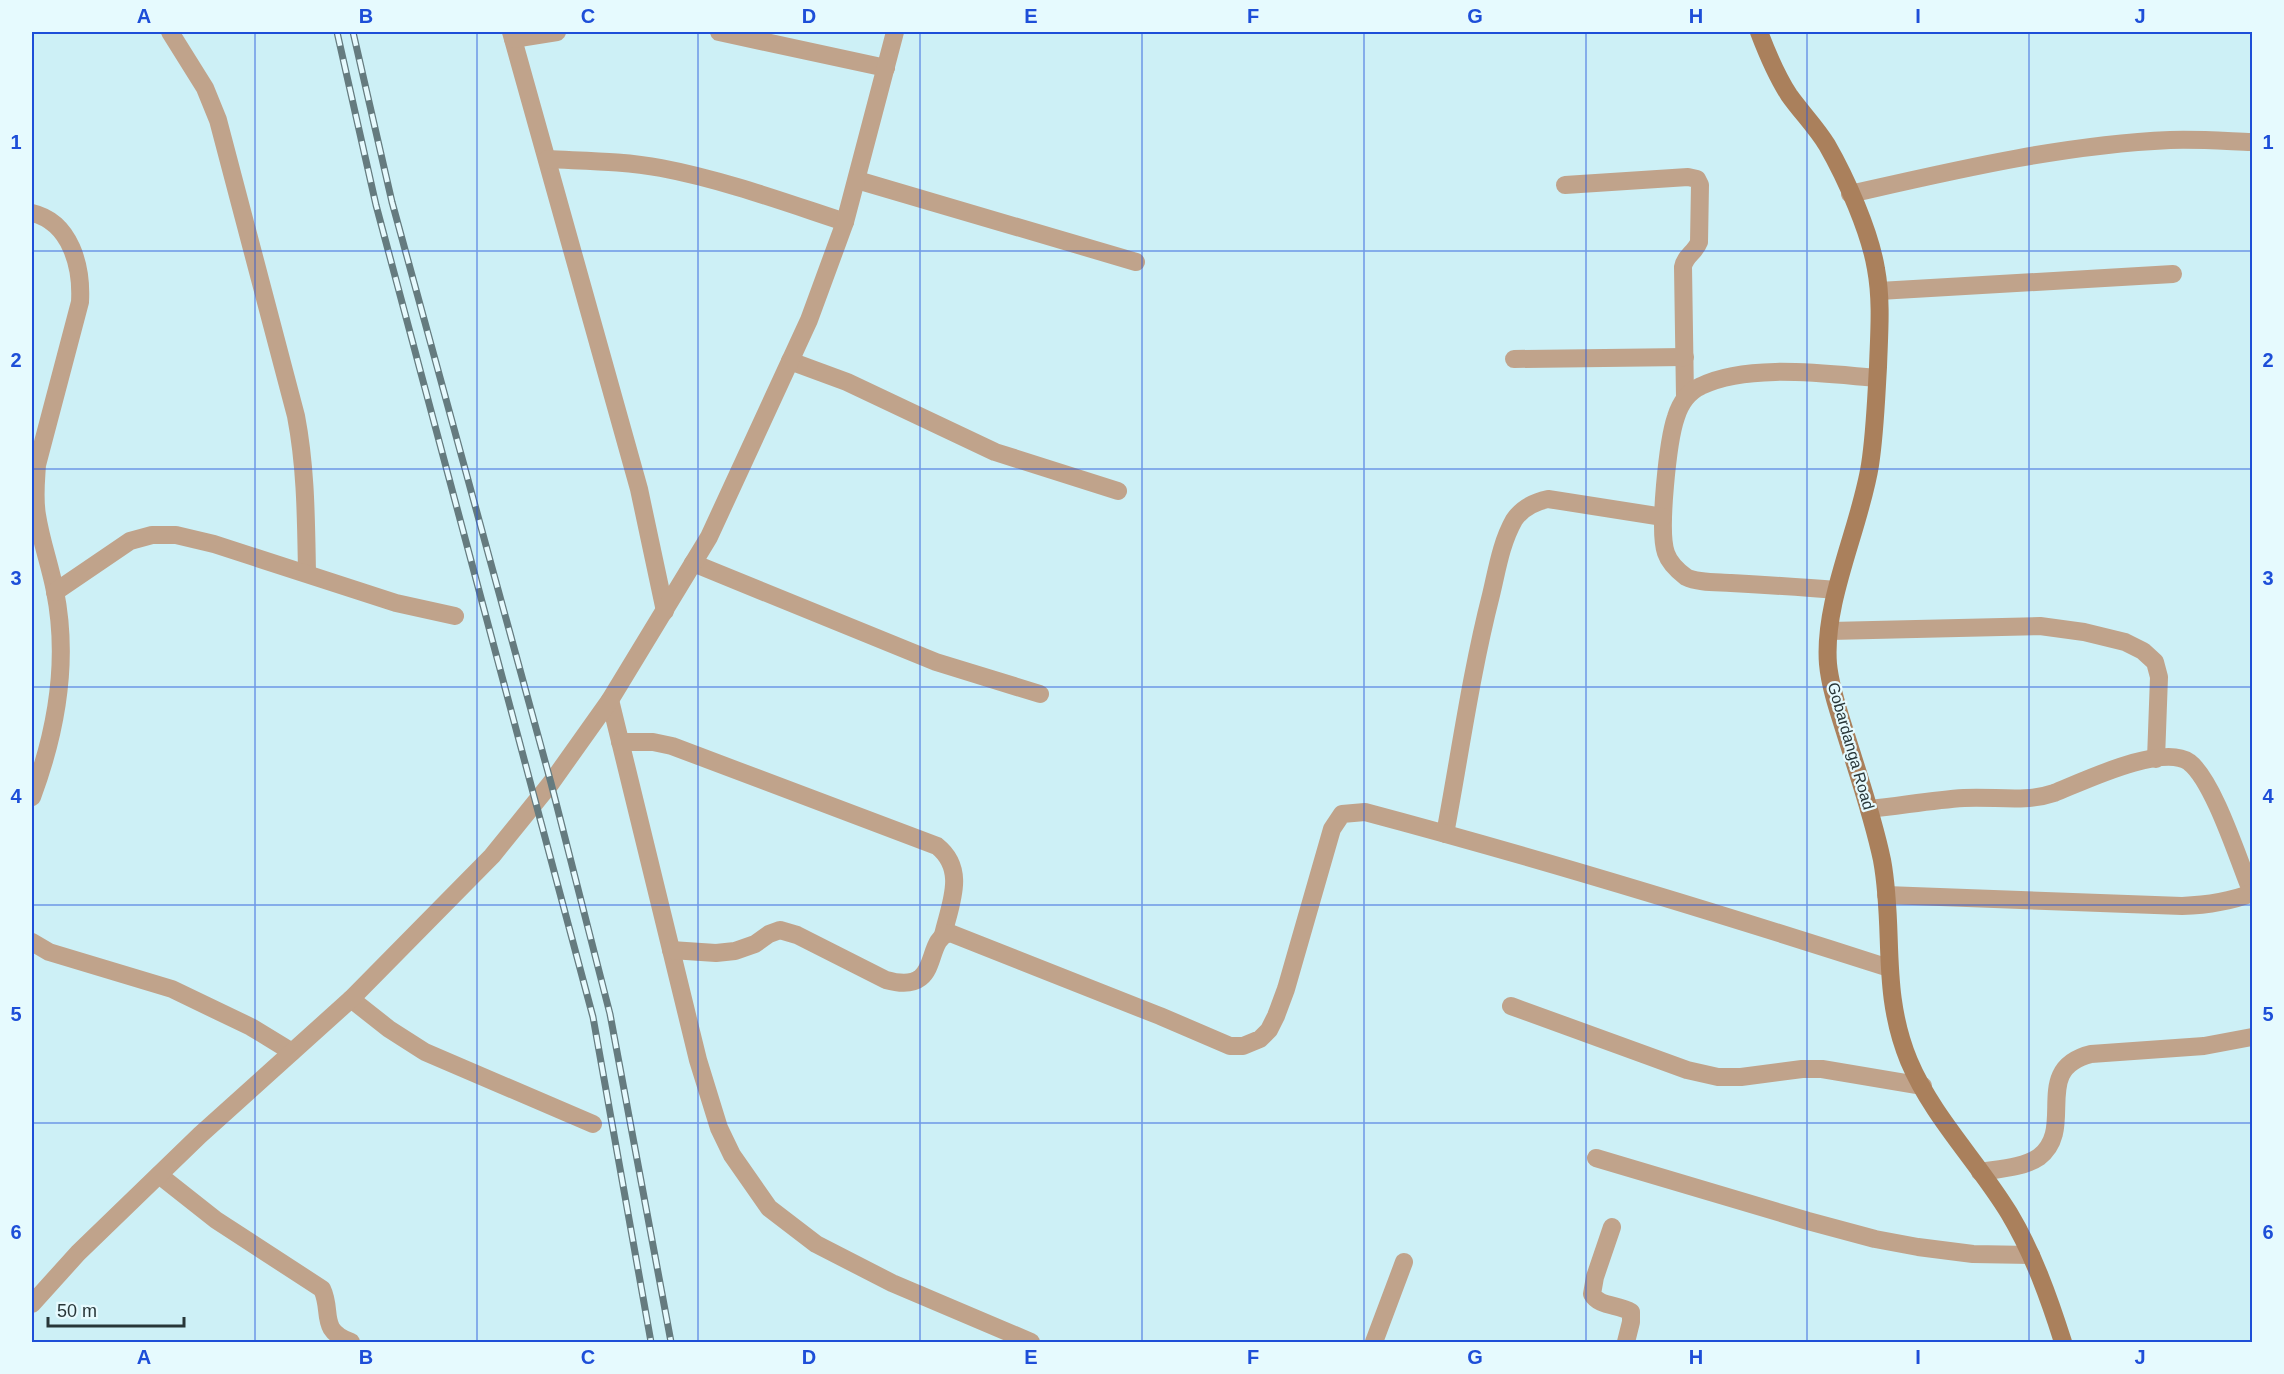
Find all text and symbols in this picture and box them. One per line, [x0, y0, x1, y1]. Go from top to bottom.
text: A [137, 5, 151, 27]
text: B [359, 5, 373, 27]
text: C [581, 5, 595, 27]
text: D [802, 5, 816, 27]
text: E [1024, 5, 1038, 27]
text: F [1247, 5, 1259, 27]
text: G [1467, 5, 1483, 27]
text: H [1689, 5, 1703, 27]
text: I [1915, 5, 1921, 27]
text: J [2134, 5, 2146, 27]
text: 1 [10, 131, 22, 153]
text: 1 [2262, 131, 2274, 153]
text: 2 [10, 349, 22, 371]
text: 2 [2262, 349, 2274, 371]
text: 3 [10, 567, 22, 589]
text: 3 [2262, 567, 2274, 589]
street label: Gobardanga Road [1825, 680, 1877, 812]
text: 4 [10, 785, 22, 807]
text: 4 [2262, 785, 2274, 807]
text: 5 [10, 1003, 22, 1025]
text: 5 [2262, 1003, 2274, 1025]
text: 6 [10, 1221, 22, 1243]
text: 6 [2262, 1221, 2274, 1243]
scale bar [48, 1290, 184, 1328]
text: 50 m [57, 1301, 97, 1321]
text: A [137, 1346, 151, 1368]
text: B [359, 1346, 373, 1368]
text: C [581, 1346, 595, 1368]
text: D [802, 1346, 816, 1368]
text: E [1024, 1346, 1038, 1368]
text: F [1247, 1346, 1259, 1368]
text: G [1467, 1346, 1483, 1368]
text: H [1689, 1346, 1703, 1368]
text: I [1915, 1346, 1921, 1368]
text: J [2134, 1346, 2146, 1368]

